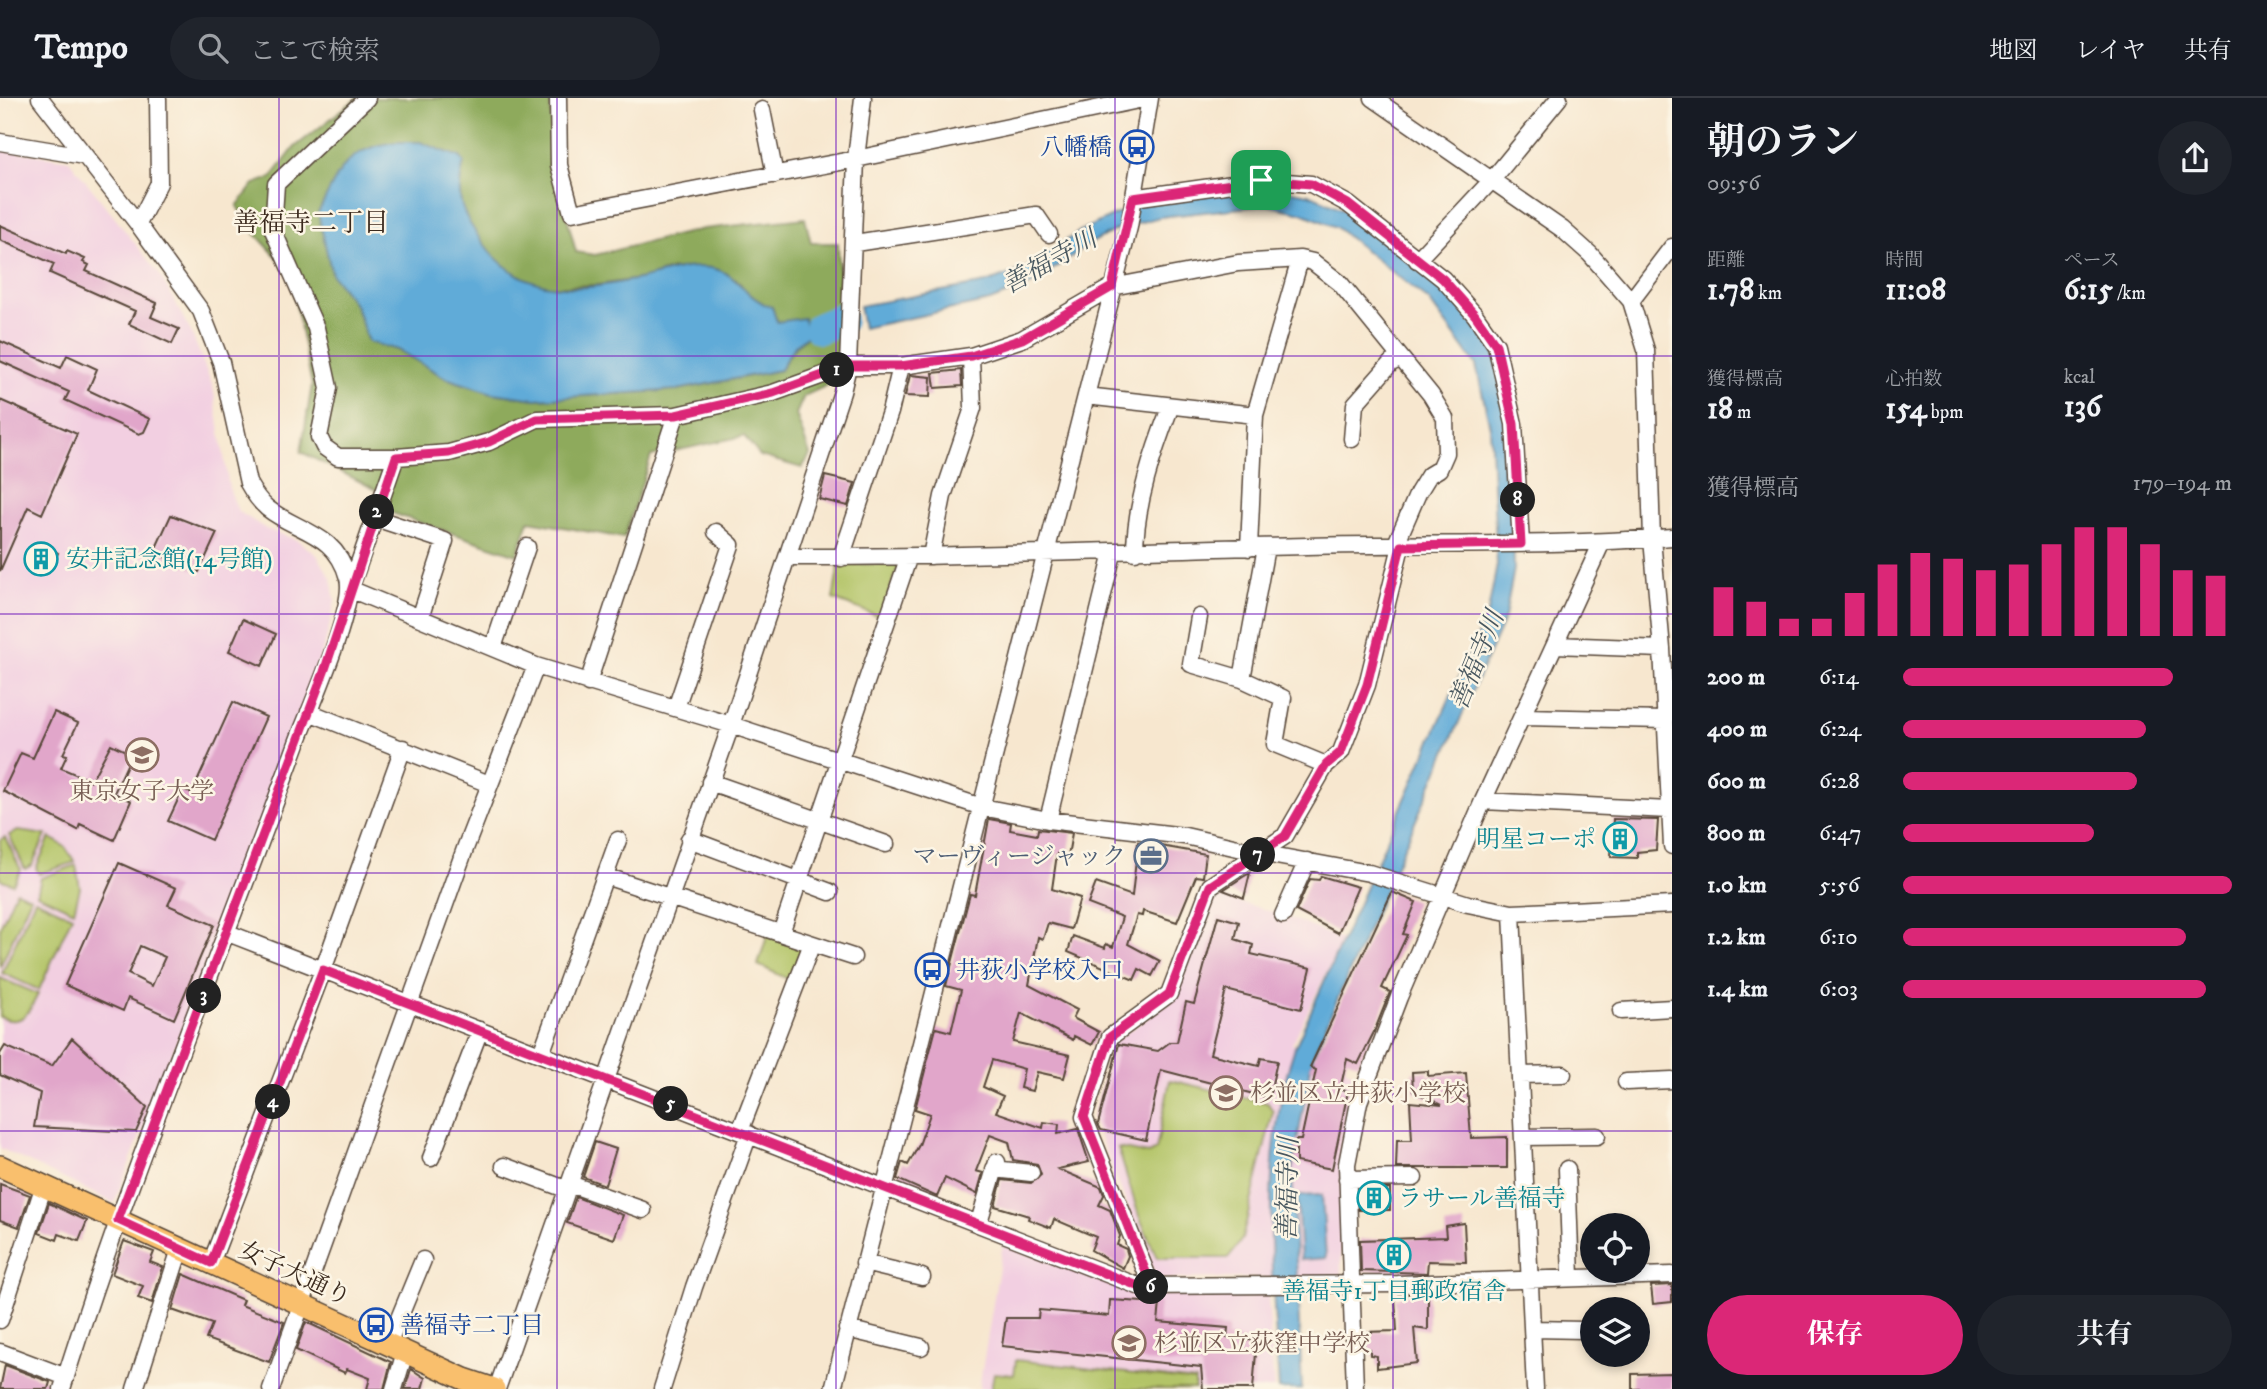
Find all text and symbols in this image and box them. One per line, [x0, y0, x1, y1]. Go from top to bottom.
search box [170, 17, 660, 80]
text: Tempo [35, 28, 128, 69]
icon: search [194, 29, 232, 67]
text: ここで検索 [250, 35, 380, 68]
text: 地図 [1989, 36, 2037, 66]
text: レイヤ [2075, 36, 2146, 66]
text: 共有 [2184, 36, 2232, 66]
text: 朝のラン [1707, 119, 1859, 167]
button: share [2158, 121, 2232, 195]
bus stop icon: 八幡橋 [1118, 128, 1156, 166]
place label: 八幡橋 [1040, 133, 1112, 163]
pin [1231, 150, 1291, 210]
icon: arrive [1242, 161, 1280, 199]
text: 09:56 [1707, 169, 1760, 198]
district label: 善福寺二丁目 [233, 207, 389, 240]
water label: 善福寺川 [996, 221, 1106, 302]
text: 距離 [1707, 249, 1745, 272]
text: 時間 [1885, 249, 1923, 272]
text: ペース [2064, 249, 2120, 272]
text: 1.78 [1707, 272, 1754, 309]
text: 11:08 [1885, 272, 1946, 309]
text: 6:15 [2064, 272, 2113, 309]
text: km [1754, 282, 1782, 305]
text: /km [2113, 282, 2146, 305]
pin: 1 [820, 352, 854, 388]
text: 1 [833, 358, 840, 381]
text: kcal [2064, 366, 2095, 389]
text: 獲得標高 [1707, 368, 1783, 391]
text: 心拍数 [1885, 368, 1942, 391]
text: 136 [2064, 389, 2101, 426]
text: 18 [1707, 391, 1733, 428]
text: 154 [1885, 391, 1927, 428]
text: m [1733, 401, 1751, 424]
text: bpm [1927, 401, 1964, 424]
text: 179–194 m [2133, 469, 2232, 498]
text: 獲得標高 [1707, 474, 1799, 503]
pin: 8 [1500, 482, 1536, 518]
text: 8 [1513, 488, 1522, 511]
pin: 2 [360, 494, 394, 530]
text: 2 [372, 500, 381, 523]
building icon: 安井記念館(14号館) [22, 540, 60, 578]
place label: 安井記念館(14号館) [66, 545, 273, 575]
water label: 善福寺川 [1443, 603, 1513, 715]
text: 200 m [1707, 663, 1765, 692]
text: 6:14 [1819, 663, 1859, 692]
text: 400 m [1707, 715, 1767, 744]
text: 6:24 [1819, 715, 1862, 744]
school or university icon: 東京女子大学 [123, 736, 161, 774]
text: 600 m [1707, 767, 1766, 796]
text: 6:28 [1819, 767, 1860, 796]
place label: 東京女子大学 [70, 777, 214, 807]
text: 800 m [1707, 819, 1765, 848]
text: 6:47 [1819, 819, 1862, 848]
building icon: 明星コーポ [1601, 820, 1639, 858]
place label: 明星コーポ [1476, 825, 1596, 855]
office icon: マーヴィージャック [1132, 837, 1170, 875]
pin: 7 [1240, 838, 1276, 872]
place label: マーヴィージャック [912, 842, 1126, 872]
text: 7 [1252, 843, 1263, 866]
text: 1.0 km [1707, 871, 1767, 900]
text: 5:56 [1819, 871, 1860, 900]
text: 1.2 km [1707, 923, 1766, 952]
text: 6:10 [1819, 923, 1858, 952]
bus stop icon: 井荻小学校入口 [913, 951, 951, 989]
place label: 井荻小学校入口 [956, 956, 1124, 986]
text: 1.4 km [1707, 975, 1768, 1004]
text: 6:03 [1819, 975, 1858, 1004]
pin: 3 [186, 978, 222, 1014]
text: 3 [200, 984, 207, 1007]
school or university icon: 杉並区立井荻小学校 [1207, 1074, 1245, 1112]
place label: 杉並区立井荻小学校 [1250, 1079, 1466, 1109]
pin: 4 [256, 1084, 290, 1119]
pin: 5 [654, 1086, 688, 1122]
text: 4 [267, 1090, 278, 1113]
text: 5 [666, 1092, 675, 1115]
water label: 善福寺川 [1271, 1134, 1306, 1241]
building icon: ラサール善福寺 [1355, 1179, 1393, 1217]
place label: ラサール善福寺 [1398, 1184, 1566, 1214]
map controls [1580, 1213, 1650, 1367]
button: locate [1580, 1213, 1650, 1283]
street label: 女子大通り [234, 1235, 355, 1313]
building icon: 善福寺1丁目郵政宿舎 [1375, 1236, 1413, 1274]
pin: 6 [1134, 1270, 1168, 1304]
text: 6 [1146, 1275, 1155, 1298]
place label: 善福寺1丁目郵政宿舎 [1282, 1277, 1506, 1307]
button: 保存 [1707, 1295, 1963, 1375]
button: 共有 [1977, 1295, 2232, 1375]
button: layers [1580, 1297, 1650, 1367]
bus stop icon: 善福寺二丁目 [357, 1306, 395, 1344]
place label: 善福寺二丁目 [400, 1311, 544, 1341]
school or university icon: 杉並区立荻窪中学校 [1110, 1324, 1148, 1362]
place label: 杉並区立荻窪中学校 [1154, 1329, 1370, 1359]

